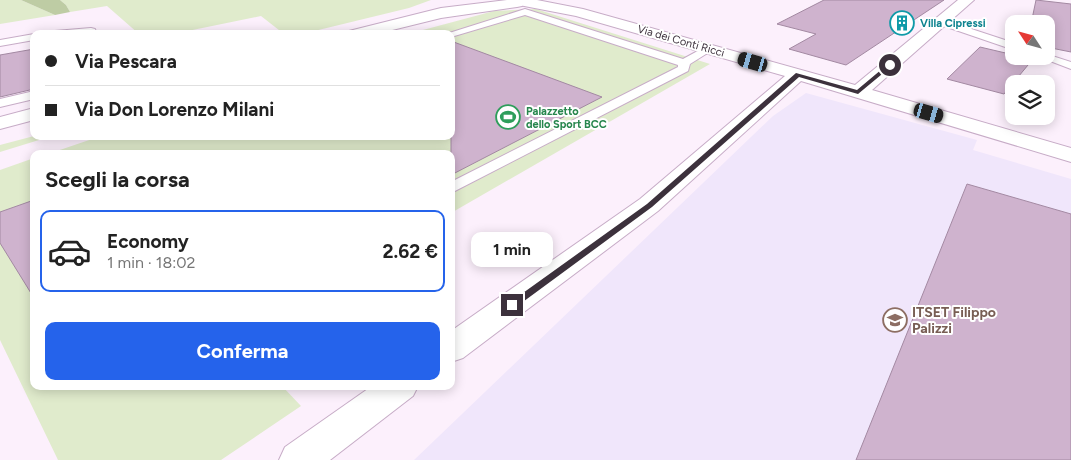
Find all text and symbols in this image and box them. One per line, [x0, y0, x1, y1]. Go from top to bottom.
building icon: Villa Cipressi [889, 10, 915, 36]
north arrow [1005, 15, 1055, 65]
map controls [1005, 15, 1055, 125]
place label: Villa Cipressi [920, 17, 986, 30]
street label: Via dei Conti Ricci [636, 22, 726, 60]
text: Via Pescara [75, 50, 177, 73]
car [736, 51, 769, 73]
route start [879, 54, 901, 76]
button: layers [1005, 75, 1055, 125]
text: Via Don Lorenzo Milani [75, 98, 274, 121]
car [912, 102, 945, 124]
sports icon: Palazzetto dello Sport BCC [495, 104, 521, 130]
place label: Palazzetto dello Sport BCC [526, 105, 607, 131]
text: Scegli la corsa [45, 166, 190, 193]
icon: car [47, 229, 92, 274]
text: Economy [107, 230, 189, 253]
callout: 1 min [471, 232, 553, 268]
text: 2.62 € [383, 240, 438, 263]
text: 1 min [493, 240, 531, 259]
text: 1 min · 18:02 [107, 253, 195, 272]
route end [501, 294, 523, 316]
place label: ITSET Filippo Palizzi [912, 304, 996, 337]
school or university icon: ITSET Filippo Palizzi [882, 307, 908, 333]
button: Conferma [45, 322, 440, 380]

